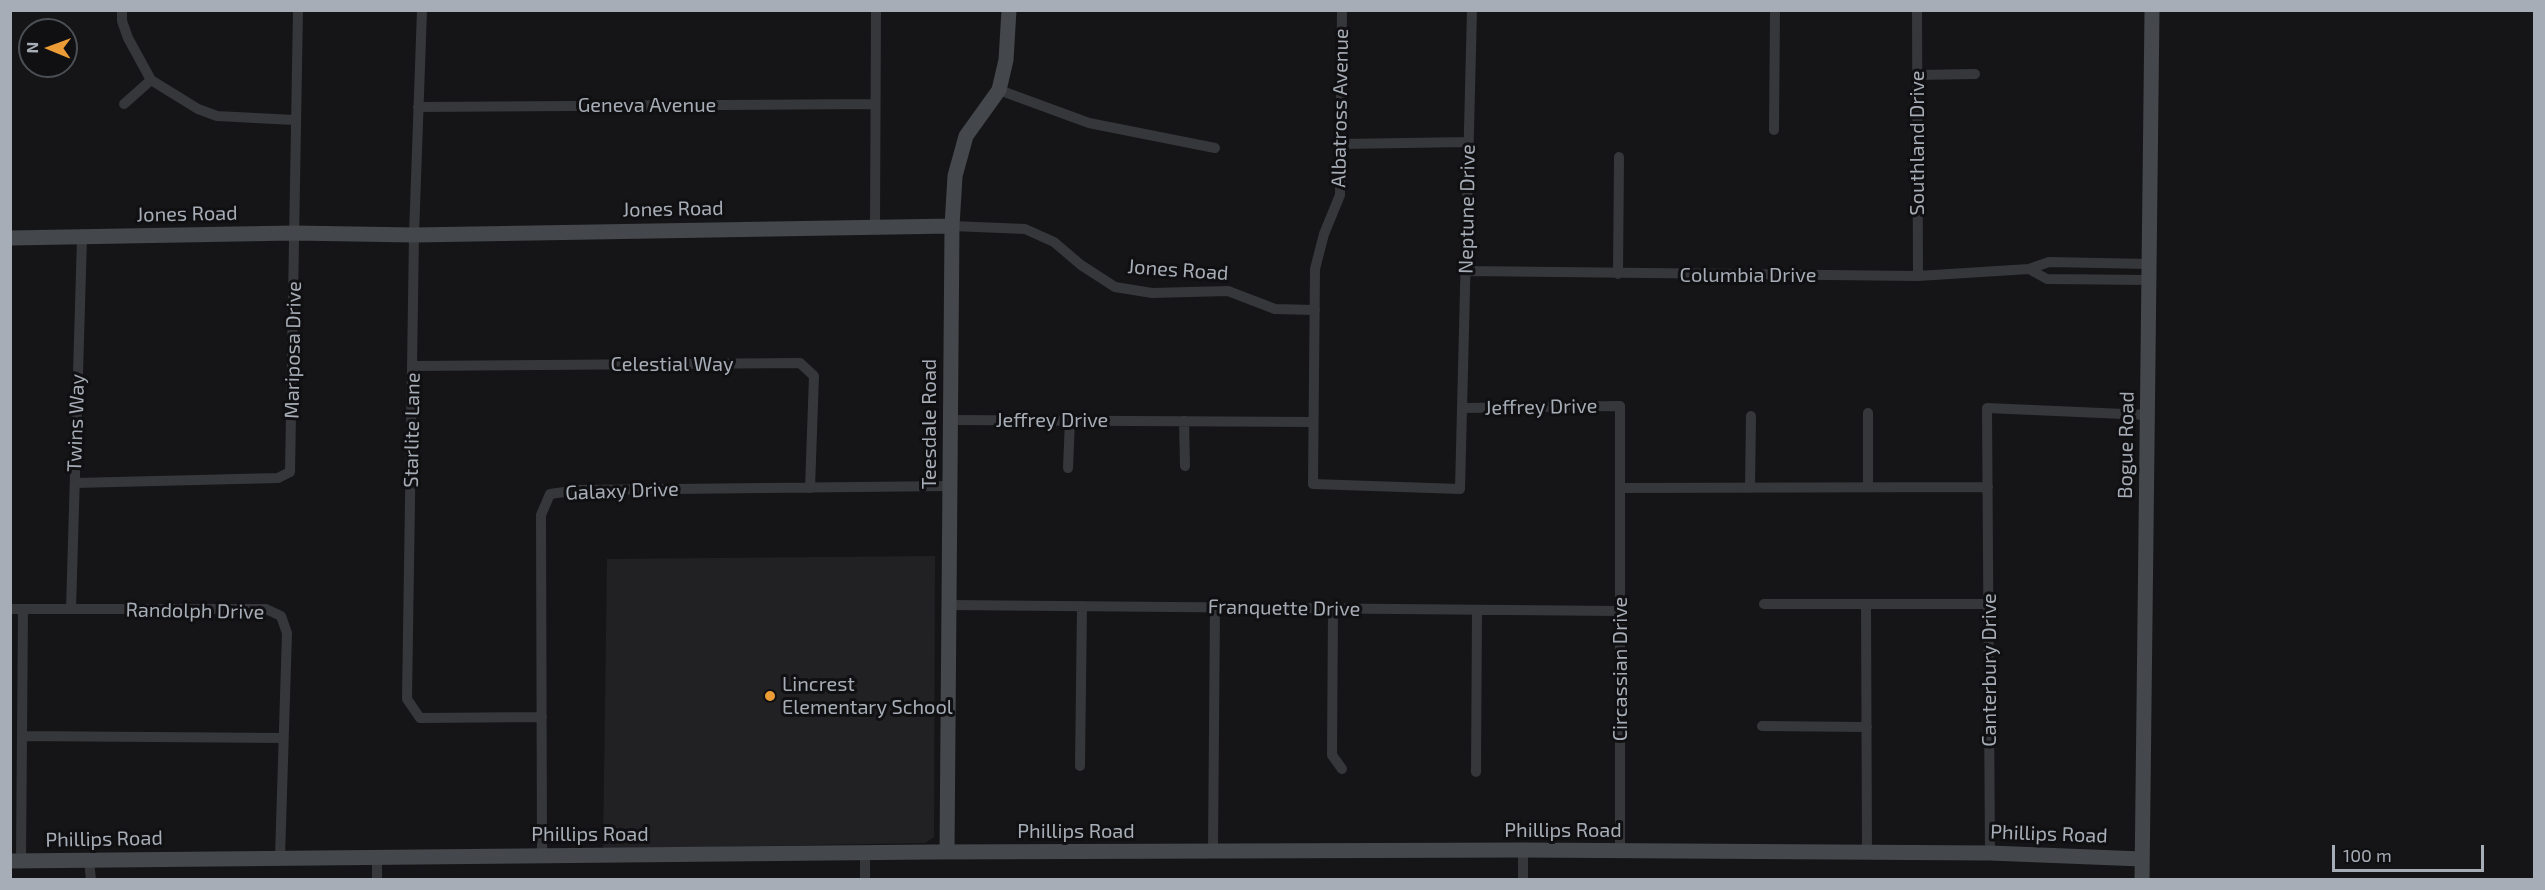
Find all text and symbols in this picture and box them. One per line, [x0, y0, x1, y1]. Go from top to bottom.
north arrow [18, 18, 78, 78]
street label: Albatross Avenue [1327, 28, 1353, 188]
text: N [22, 42, 41, 54]
street label: Southland Drive [1905, 70, 1929, 216]
street label: Geneva Avenue [578, 93, 716, 117]
street label: Neptune Drive [1454, 144, 1480, 274]
street label: Jones Road [622, 196, 724, 222]
street label: Jones Road [136, 201, 238, 227]
street label: Jones Road [1127, 254, 1229, 286]
street label: Columbia Drive [1680, 263, 1816, 287]
street label: Mariposa Drive [280, 281, 306, 419]
street label: Celestial Way [610, 352, 734, 376]
street label: Teesdale Road [917, 359, 941, 489]
street label: Starlite Lane [399, 372, 425, 488]
street label: Twins Way [62, 374, 90, 472]
street label: Bogue Road [2113, 391, 2139, 499]
street label: Jeffrey Drive [1484, 394, 1598, 420]
street label: Jeffrey Drive [996, 408, 1108, 432]
street label: Galaxy Drive [565, 477, 679, 505]
street label: Canterbury Drive [1977, 593, 2001, 747]
street label: Franquette Drive [1208, 595, 1360, 621]
street label: Circassian Drive [1608, 597, 1632, 741]
street label: Randolph Drive [125, 598, 265, 624]
place label: Lincrest Elementary School [782, 672, 953, 719]
marker: Lincrest Elementary School [763, 689, 777, 703]
street label: Phillips Road [1504, 818, 1622, 842]
street label: Phillips Road [1017, 819, 1135, 843]
street label: Phillips Road [1990, 820, 2108, 848]
street label: Phillips Road [531, 822, 649, 846]
street label: Phillips Road [45, 826, 163, 852]
scale bar [2335, 833, 2486, 871]
text: 100 m [2343, 844, 2392, 866]

